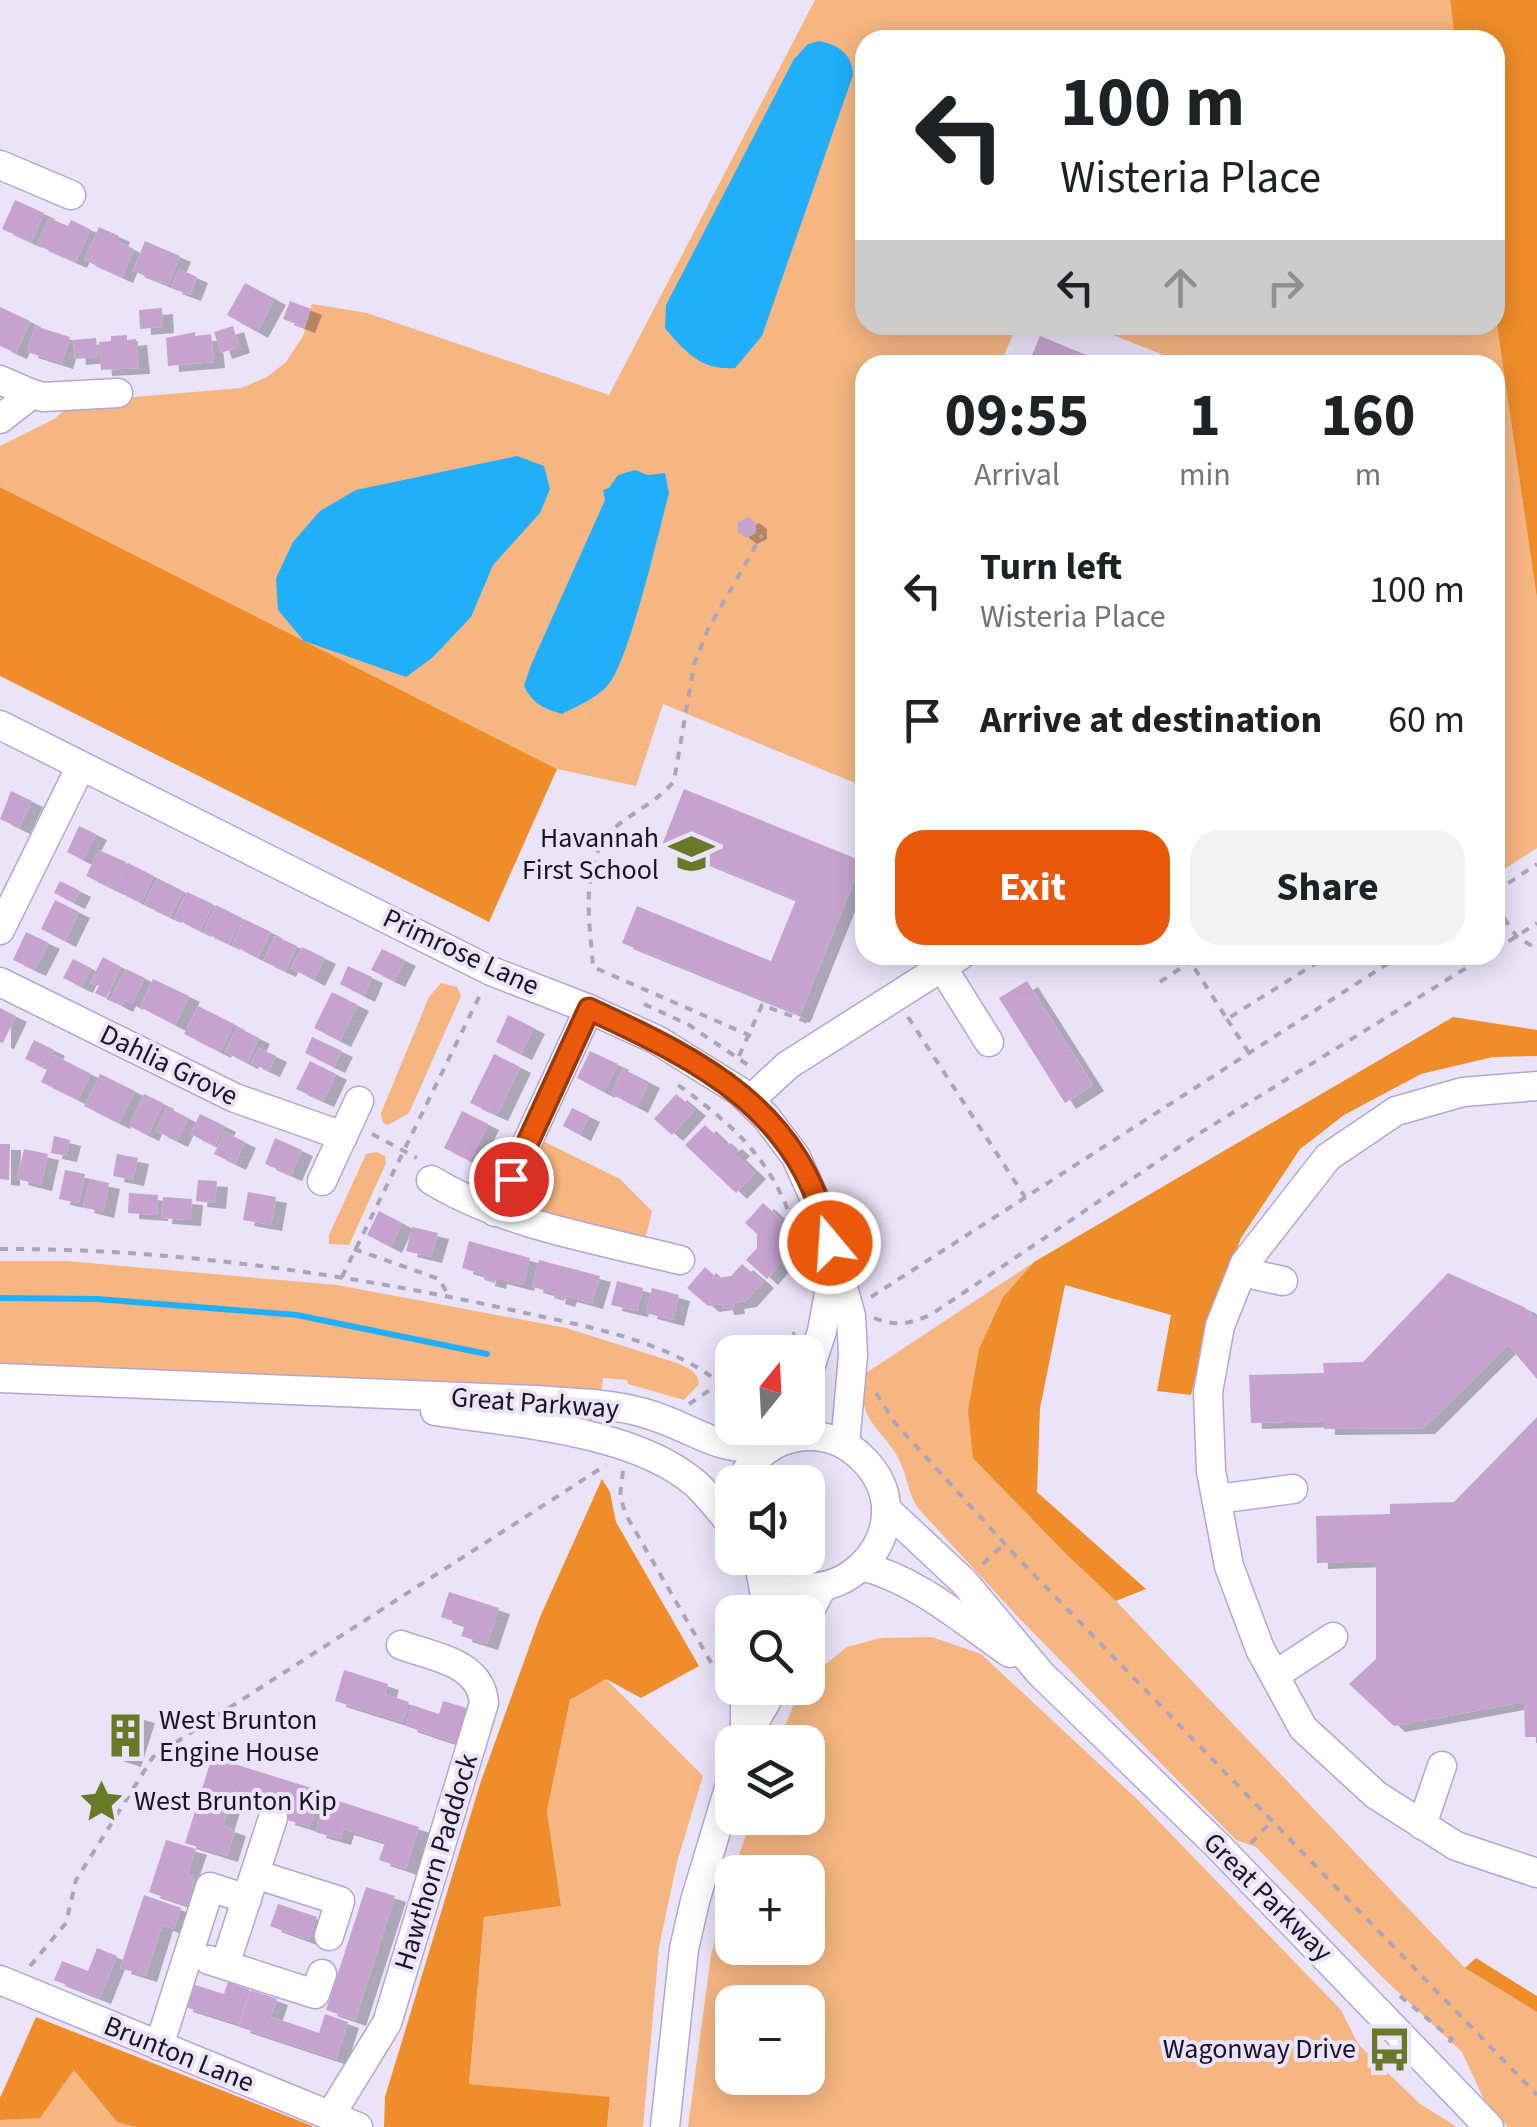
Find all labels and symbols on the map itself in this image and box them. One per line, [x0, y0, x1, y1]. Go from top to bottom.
place label: Havannah First School [522, 818, 659, 890]
school or university icon: Havannah First School [668, 830, 716, 878]
street label: Primrose Lane [376, 898, 546, 1006]
street label: Dahlia Grove [93, 1014, 245, 1116]
pin [469, 1137, 554, 1222]
position arrow [778, 1191, 882, 1295]
north arrow [715, 1335, 825, 1445]
street label: Great Parkway [450, 1377, 620, 1429]
place label: West Brunton Engine House [159, 1700, 319, 1772]
building icon: West Brunton Engine House [102, 1712, 150, 1760]
street label: Hawthorn Paddock [384, 1749, 488, 1975]
place icon: West Brunton Kip [77, 1777, 125, 1825]
place label: West Brunton Kip [134, 1781, 337, 1821]
street label: Great Parkway [1194, 1823, 1342, 1971]
street label: Brunton Lane [98, 2006, 260, 2102]
bus stop icon: Wagonway Drive [1365, 2025, 1413, 2073]
place label: Wagonway Drive [1163, 2029, 1356, 2069]

